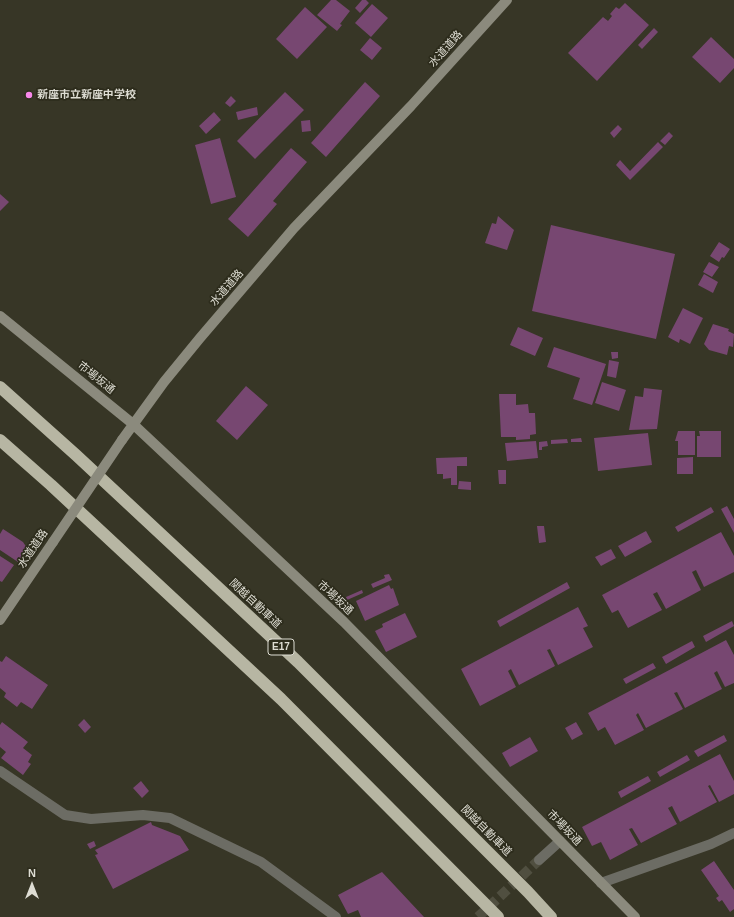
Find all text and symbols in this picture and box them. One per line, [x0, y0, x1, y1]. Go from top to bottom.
street label: 水道道路 [426, 28, 466, 70]
place label: 新座市立新座中学校 [37, 88, 136, 102]
marker: 新座市立新座中学校 [24, 90, 34, 100]
street label: 水道道路 [208, 267, 246, 309]
street label: 市場坂通 [75, 359, 117, 397]
street label: 水道道路 [15, 527, 51, 571]
street label: 関越自動車道 [226, 577, 284, 631]
street label: 市場坂通 [314, 578, 356, 618]
road number: E17 [268, 639, 294, 655]
street label: 関越自動車道 [458, 803, 514, 859]
street label: 市場坂通 [544, 808, 584, 848]
north arrow [12, 865, 52, 905]
text: N [28, 867, 36, 879]

